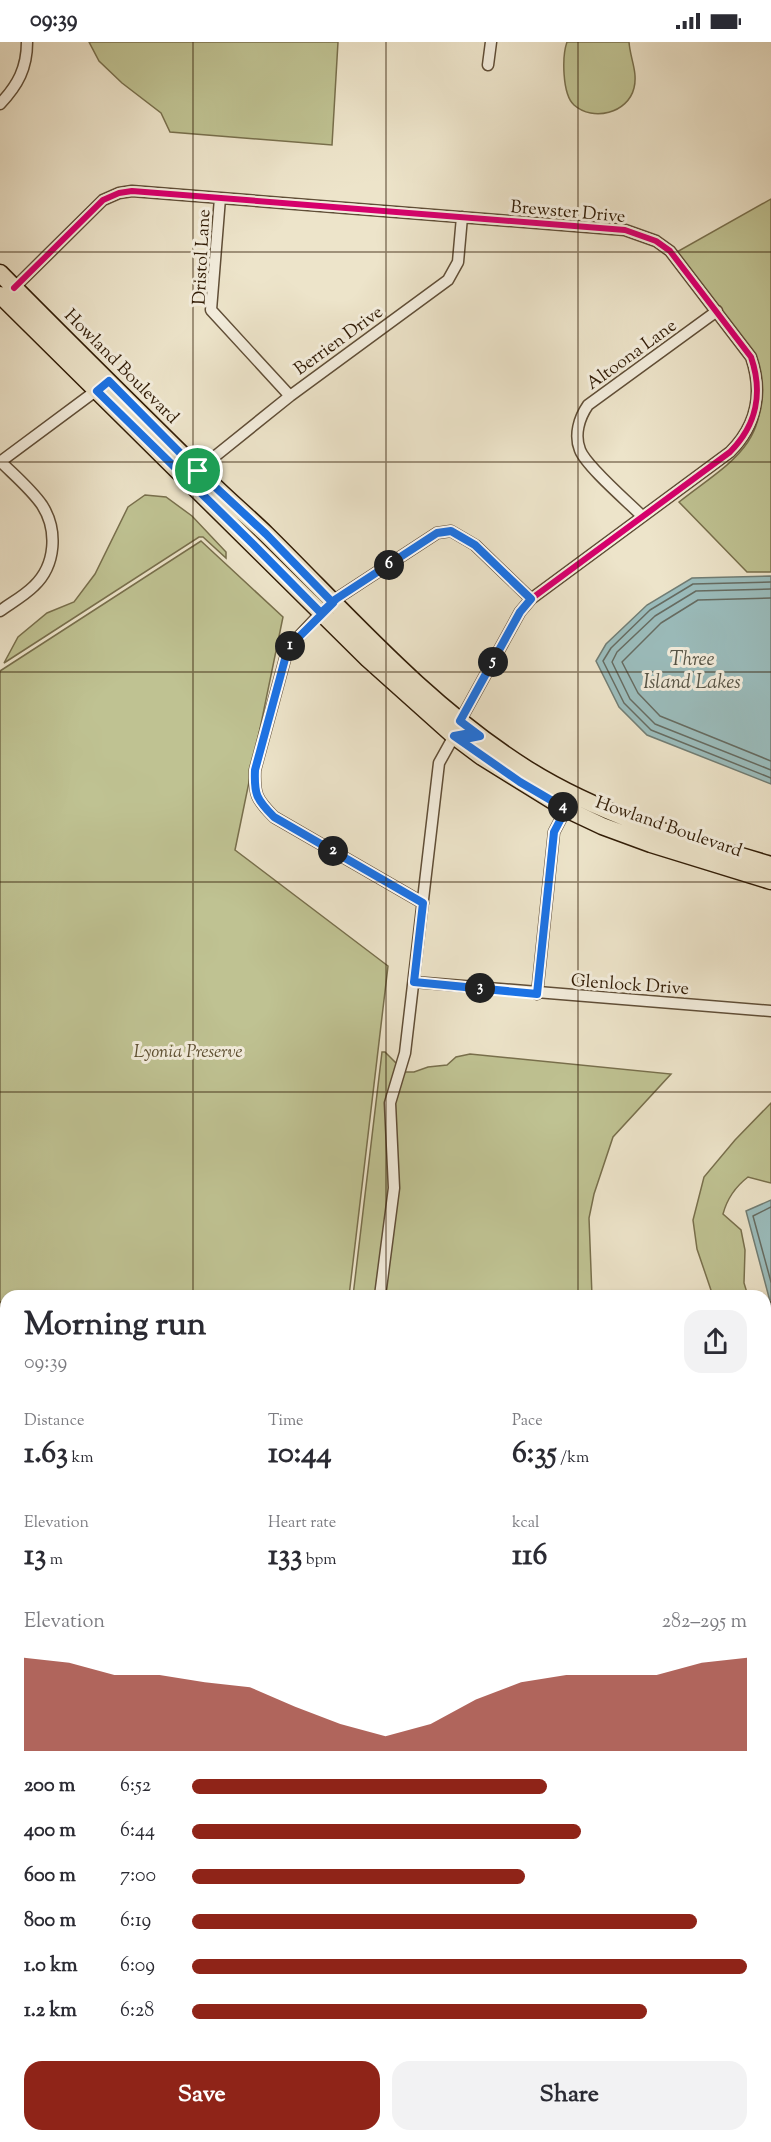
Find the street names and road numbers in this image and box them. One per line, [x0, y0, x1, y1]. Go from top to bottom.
street label: Brewster Drive [509, 195, 626, 231]
street label: Dristol Lane [188, 209, 218, 306]
street label: Berrien Drive [289, 300, 389, 383]
street label: Howland Boulevard [57, 304, 184, 431]
street label: Altoona Lane [582, 314, 683, 397]
street label: Howland Boulevard [591, 791, 745, 865]
street label: Glenlock Drive [570, 969, 690, 1003]

